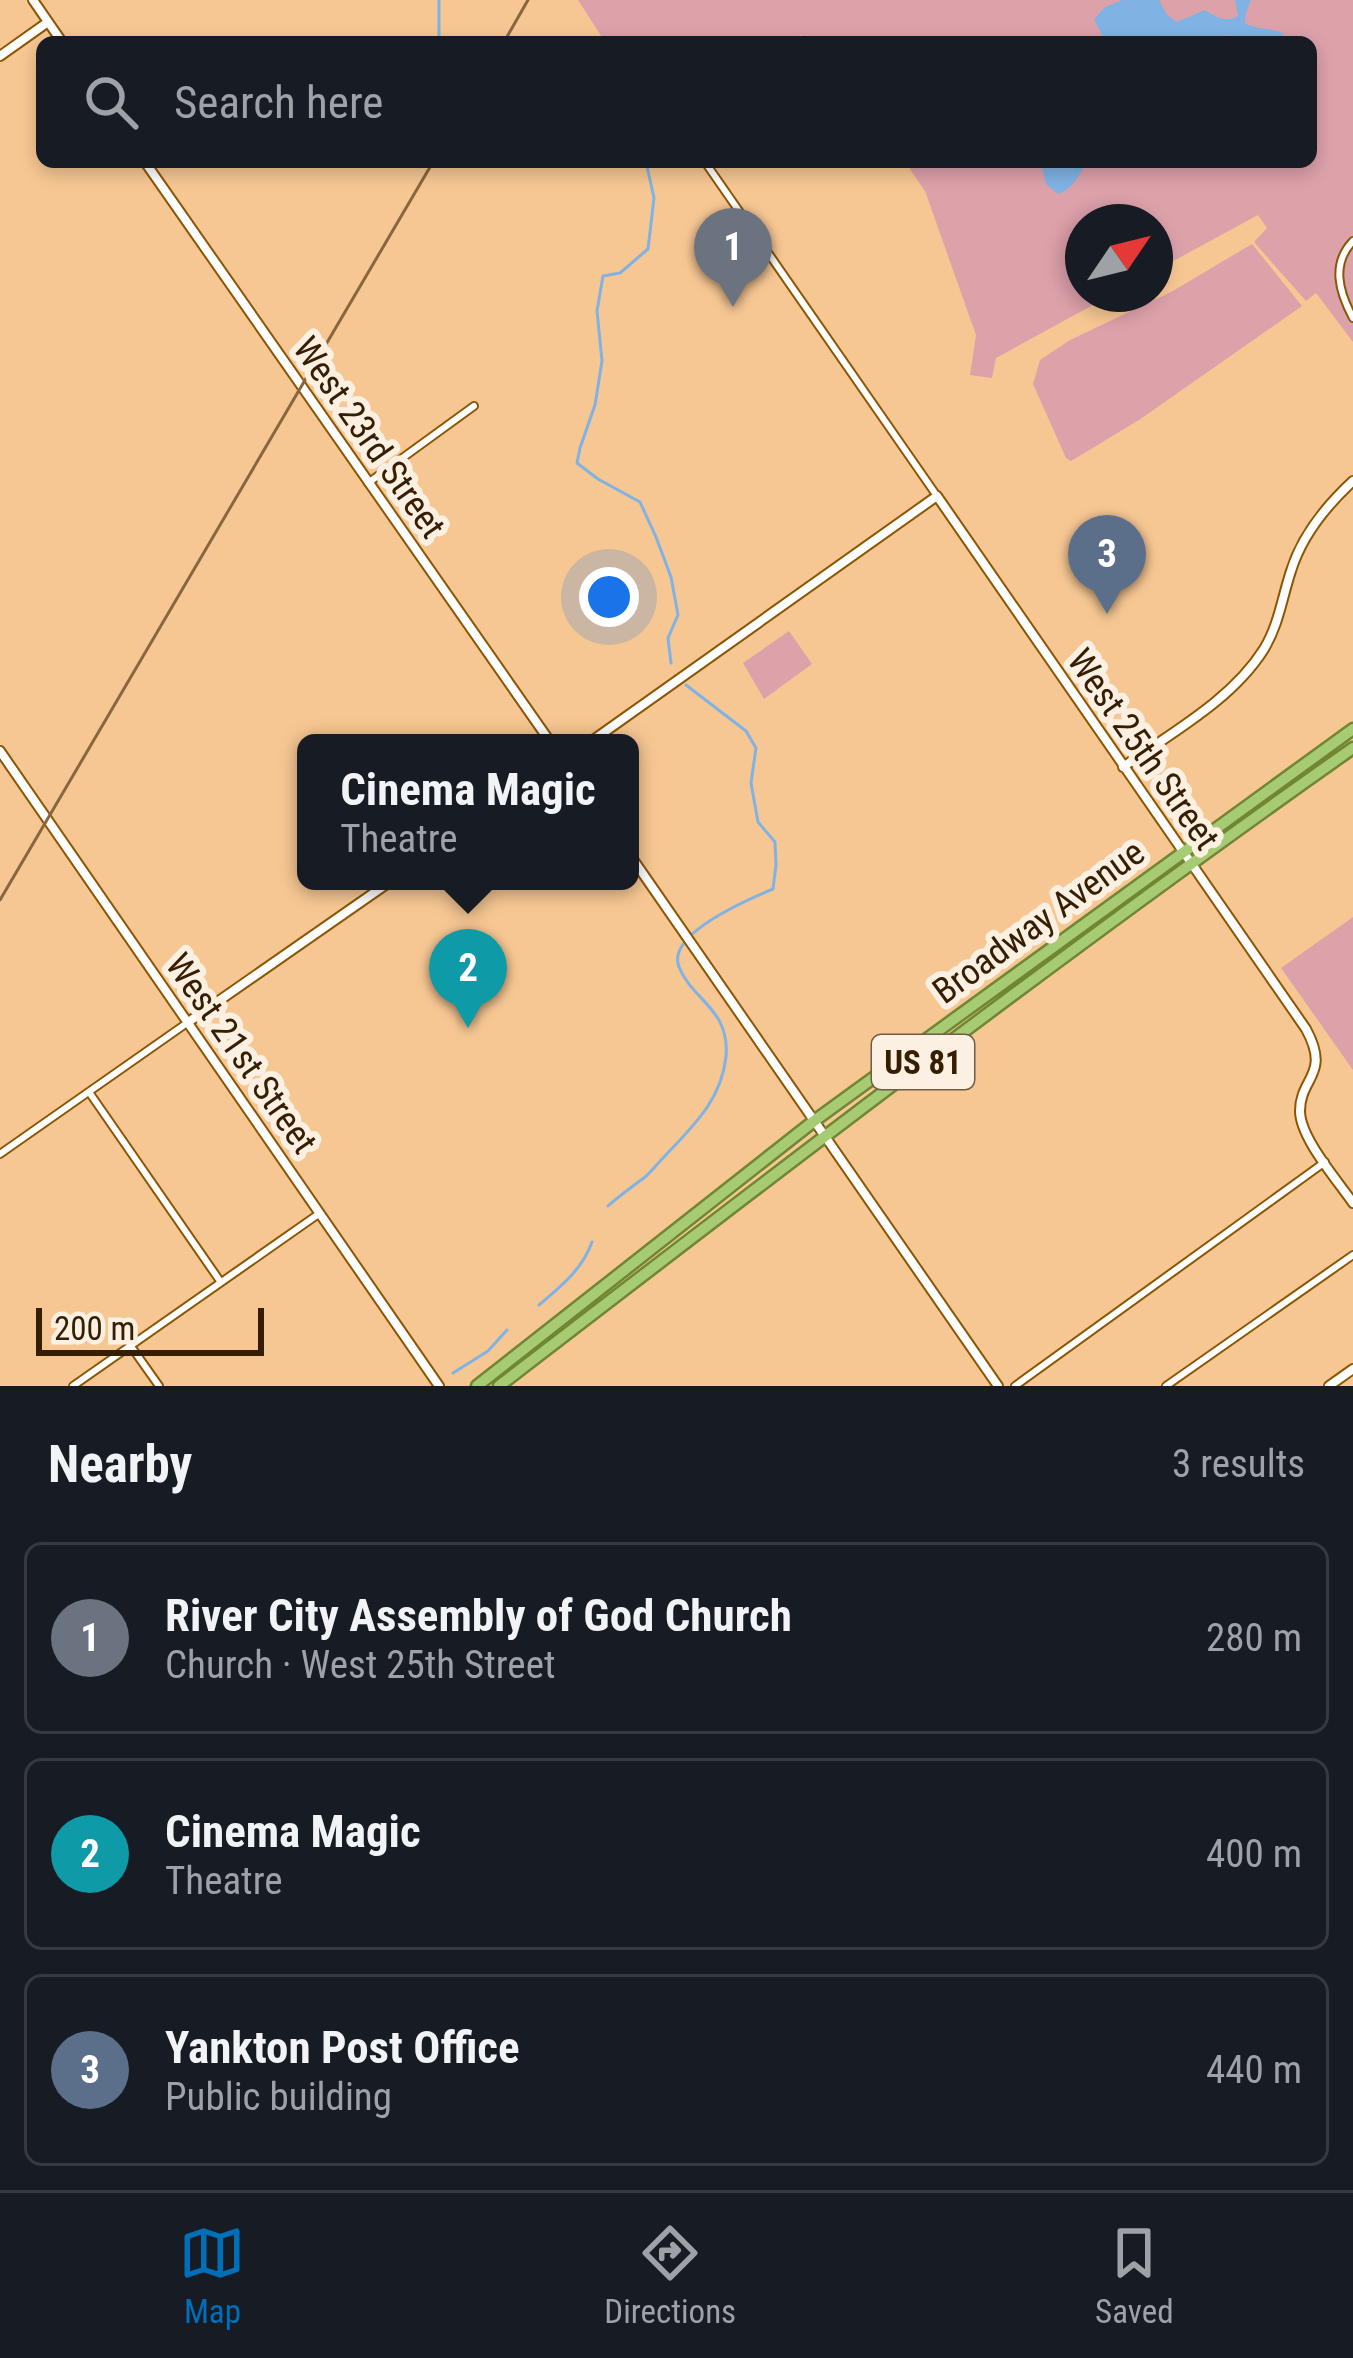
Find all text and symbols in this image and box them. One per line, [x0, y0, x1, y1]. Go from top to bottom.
search box [36, 36, 1317, 168]
icon: search [78, 69, 144, 135]
text: Search here [174, 76, 383, 129]
north arrow [1065, 204, 1173, 312]
pin: 1 [694, 208, 772, 307]
street label: West 23rd Street [284, 329, 454, 546]
pin: 3 [1068, 515, 1146, 614]
your location [579, 567, 639, 627]
street label: West 25th Street [1058, 641, 1228, 858]
popup [297, 734, 639, 890]
text: Cinema Magic [340, 763, 596, 816]
text: Theatre [340, 816, 458, 862]
street label: Broadway Avenue [925, 831, 1152, 1012]
pin: 2 [429, 929, 507, 1028]
street label: West 21st Street [157, 946, 326, 1162]
road number: US 81 [872, 1035, 974, 1089]
scale bar [36, 1302, 264, 1355]
text: 200 m [54, 1309, 135, 1348]
text: Nearby [48, 1435, 192, 1494]
text: 3 results [1172, 1441, 1305, 1487]
text: River City Assembly of God Church [165, 1589, 792, 1642]
text: 1 [80, 1615, 100, 1661]
text: 280 m [1206, 1615, 1302, 1661]
text: Church · West 25th Street [165, 1642, 555, 1688]
text: Cinema Magic [165, 1805, 421, 1858]
text: 2 [80, 1831, 100, 1877]
text: 400 m [1206, 1831, 1302, 1877]
text: Theatre [165, 1858, 282, 1904]
text: Yankton Post Office [165, 2021, 520, 2074]
text: 3 [80, 2047, 100, 2093]
text: 440 m [1206, 2047, 1302, 2093]
text: Public building [165, 2074, 392, 2120]
tab: Map [179, 2220, 245, 2331]
tab: Directions [604, 2220, 736, 2331]
tab: Saved [1095, 2220, 1174, 2331]

